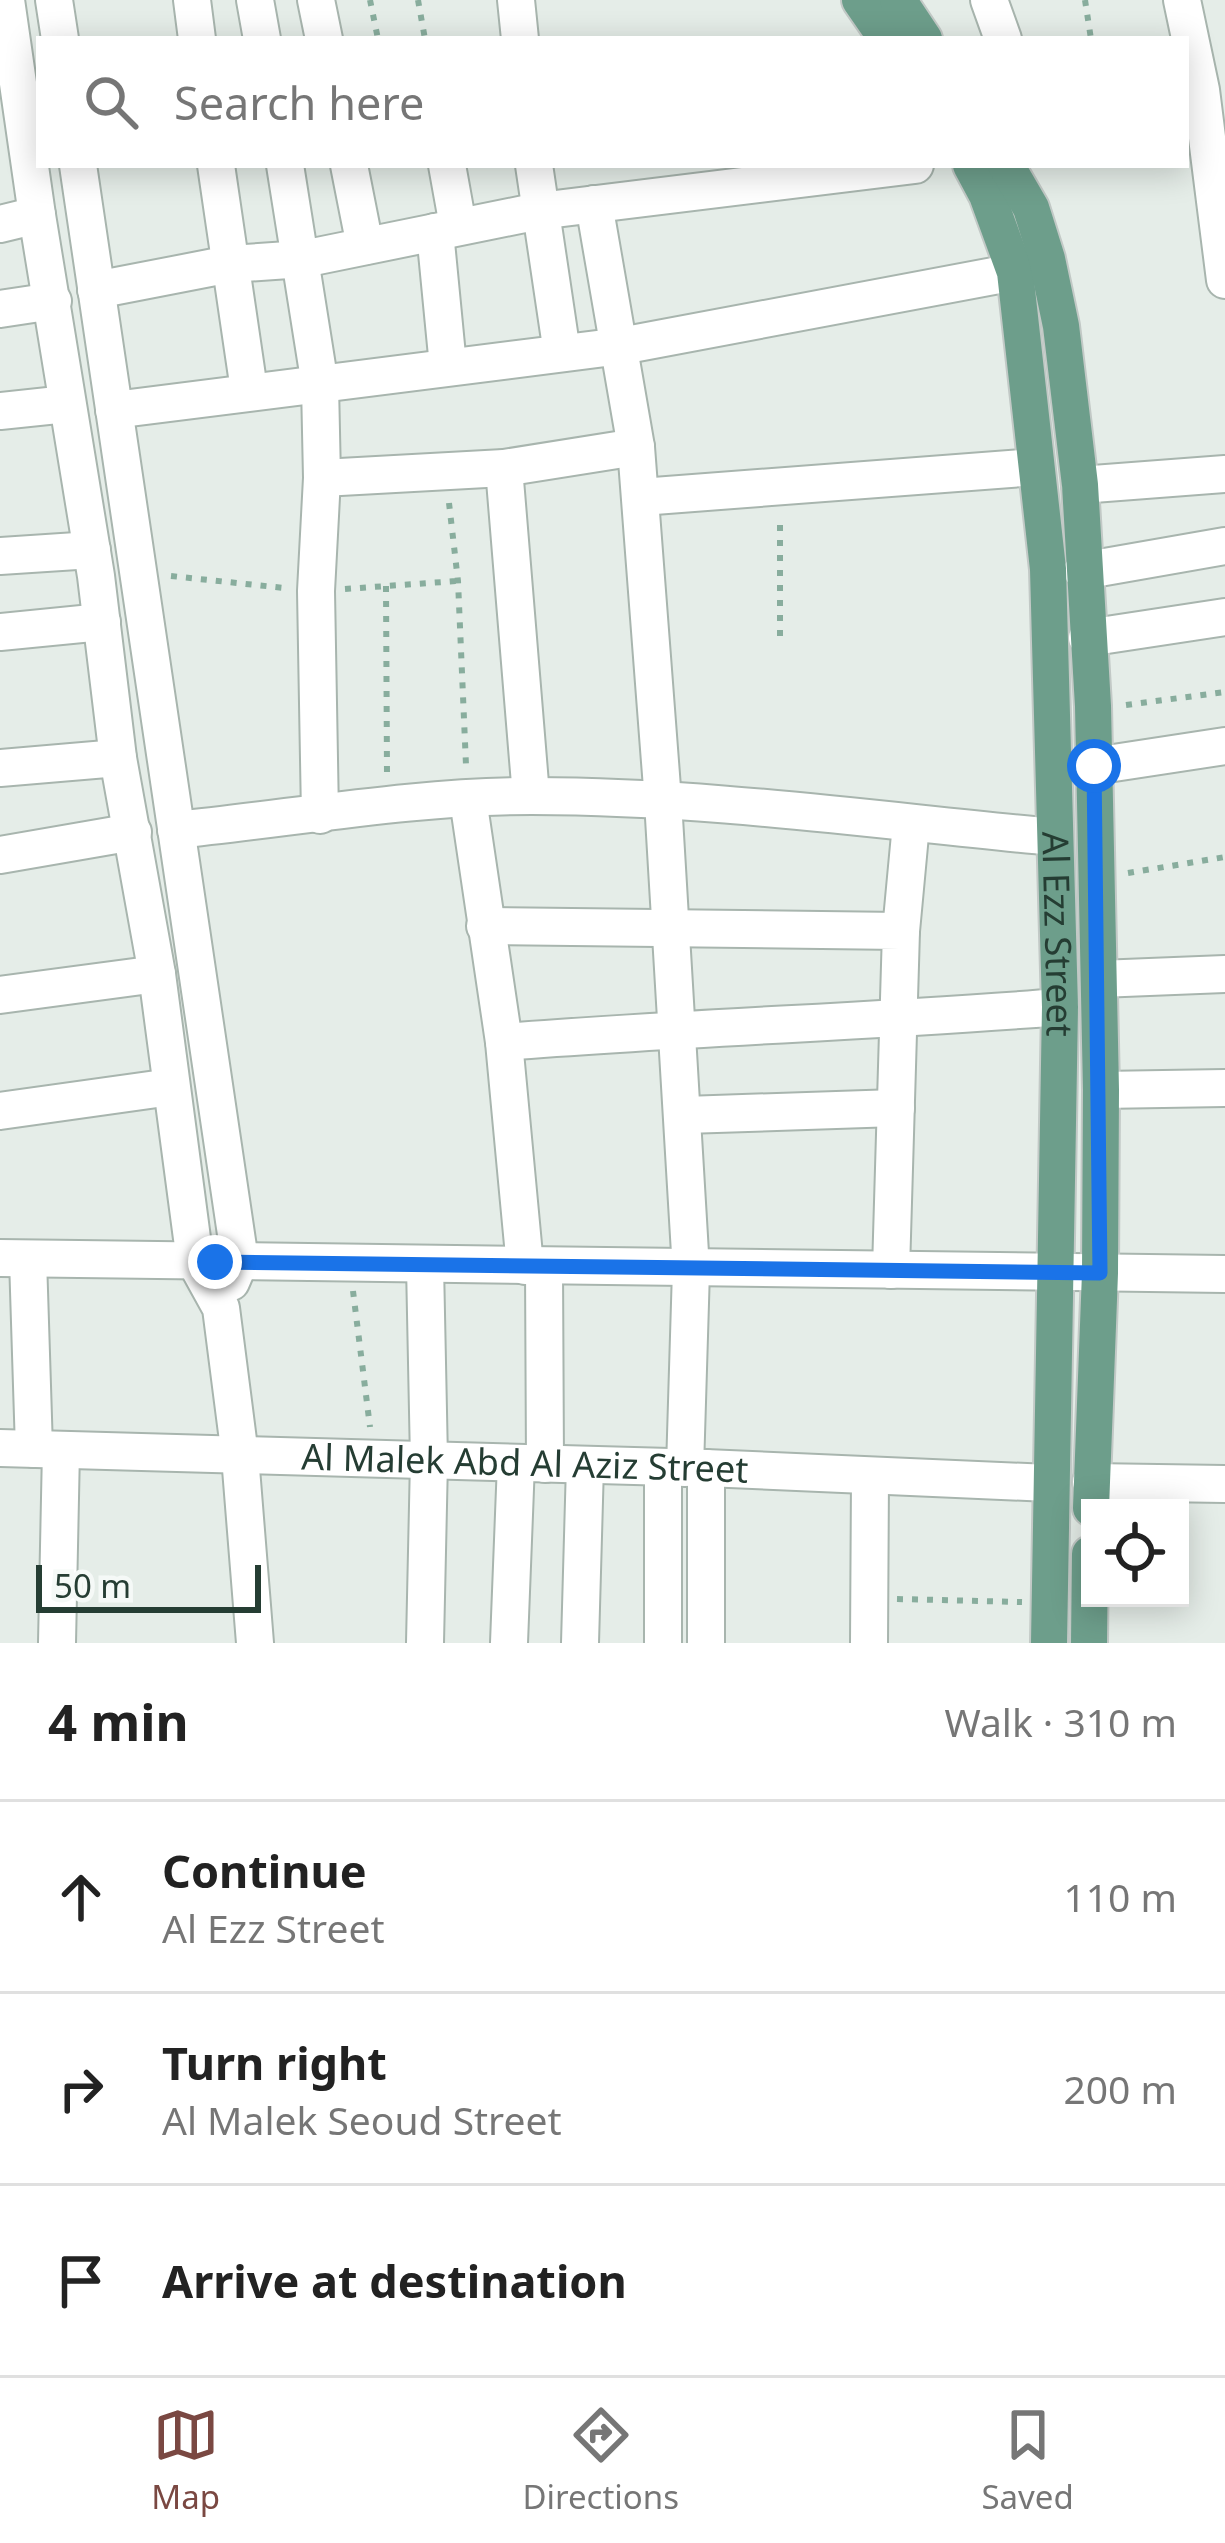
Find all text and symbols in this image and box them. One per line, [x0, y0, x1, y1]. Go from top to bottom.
search box [36, 36, 1189, 168]
icon: search [78, 69, 144, 135]
text: Search here [174, 72, 424, 133]
route start [1067, 739, 1121, 793]
street label: Al Ezz Street [1031, 831, 1085, 1037]
route end [188, 1235, 242, 1289]
street label: Al Malek Abd Al Aziz Street [301, 1432, 749, 1494]
map controls [1081, 1499, 1189, 1607]
button: locate [1081, 1499, 1189, 1607]
scale bar [36, 1559, 261, 1612]
text: 50 m [54, 1563, 131, 1608]
text: 4 min [48, 1686, 189, 1756]
text: Walk · 310 m [944, 1695, 1177, 1748]
text: Continue [162, 1840, 367, 1901]
icon: ahead [48, 1864, 114, 1930]
text: 110 m [1063, 1870, 1177, 1923]
text: Al Ezz Street [162, 1901, 385, 1954]
text: Turn right [162, 2032, 387, 2093]
icon: right [48, 2056, 114, 2122]
text: 200 m [1063, 2062, 1177, 2115]
text: Al Malek Seoud Street [162, 2093, 562, 2146]
icon: arrive [48, 2248, 114, 2314]
text: Arrive at destination [162, 2250, 627, 2311]
tab: Map [151, 2402, 220, 2519]
tab: Directions [522, 2402, 679, 2519]
tab: Saved [981, 2402, 1074, 2519]

